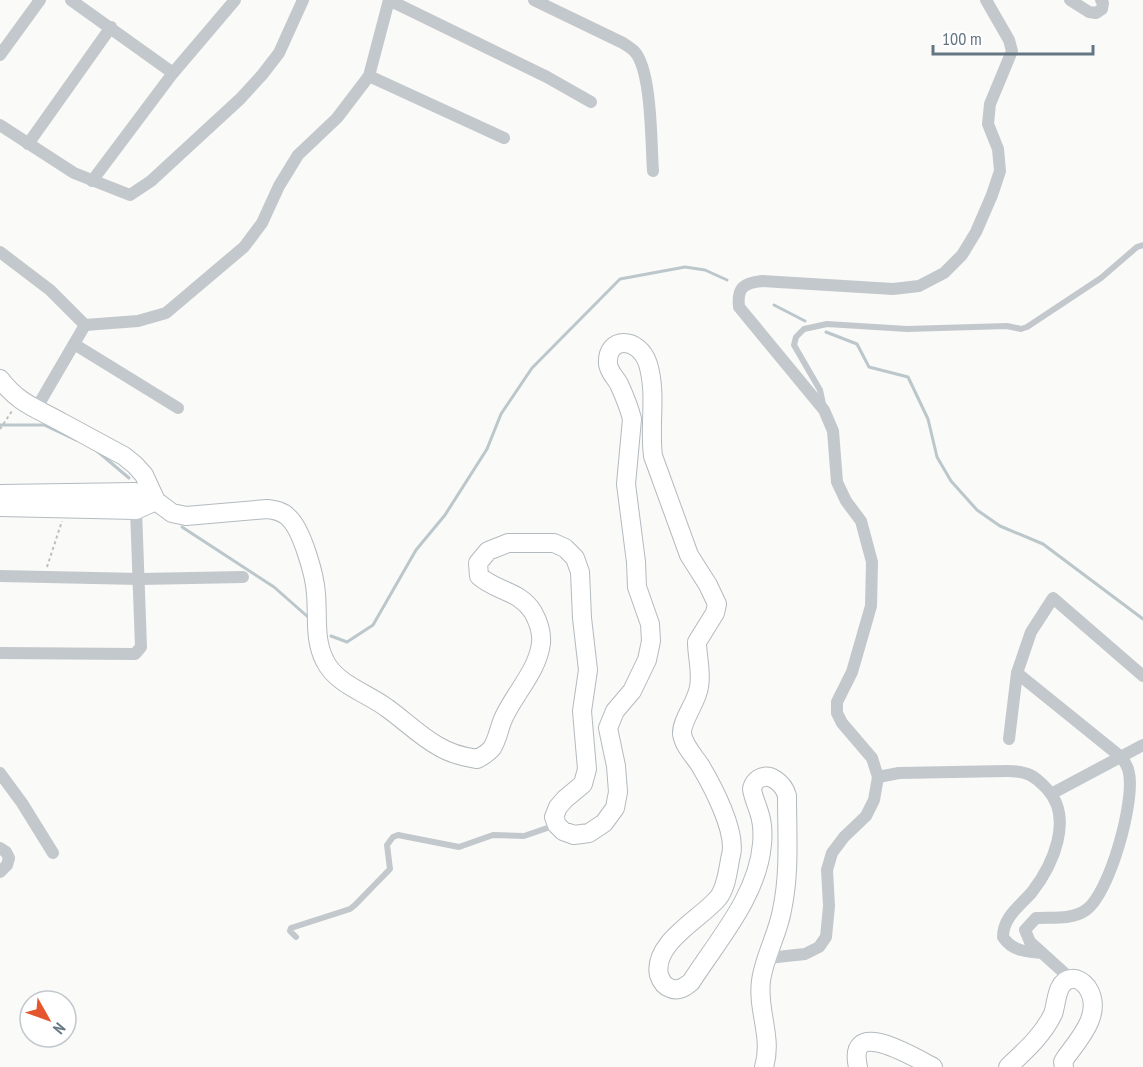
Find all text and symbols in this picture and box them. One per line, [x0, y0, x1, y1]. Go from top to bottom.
scale bar [933, 18, 1094, 56]
text: 100 m [942, 27, 982, 50]
north arrow [18, 989, 78, 1049]
text: N [49, 1019, 70, 1038]

